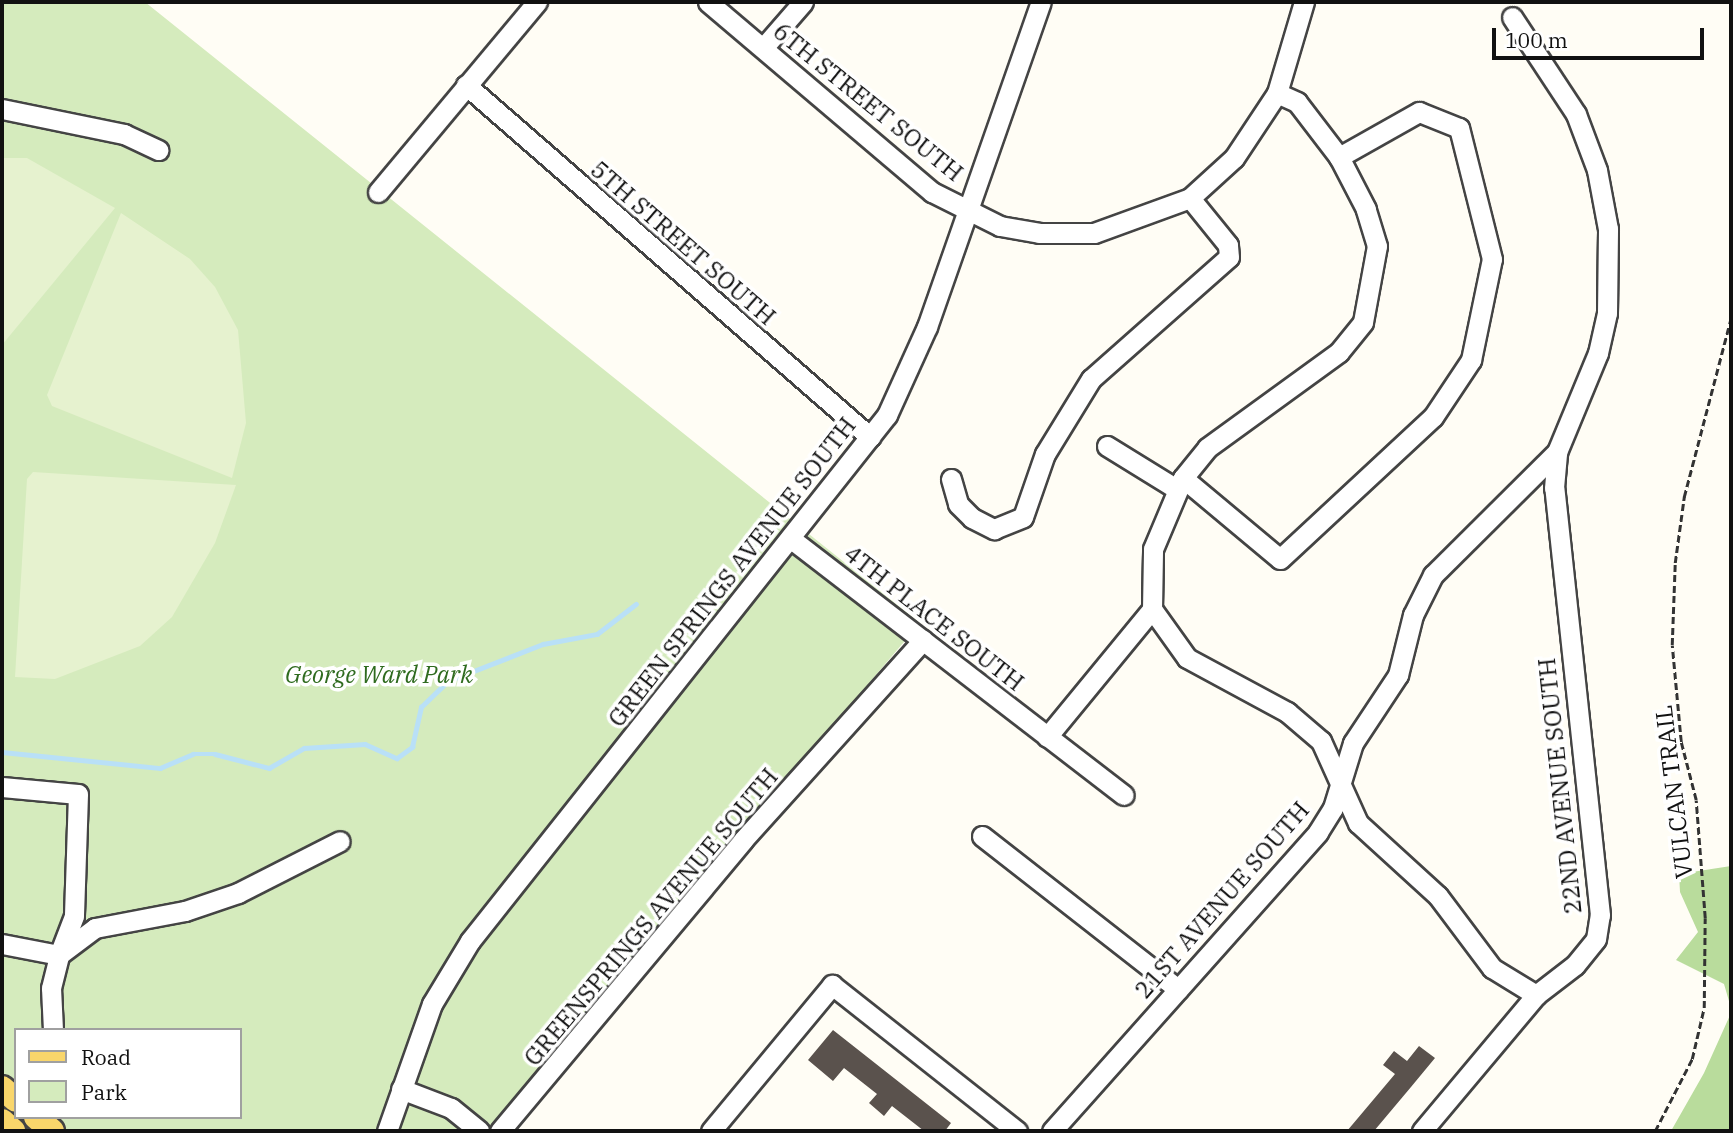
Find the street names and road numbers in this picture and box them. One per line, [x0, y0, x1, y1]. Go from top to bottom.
street label: 6TH STREET SOUTH [767, 17, 969, 187]
street label: 5TH STREET SOUTH [585, 155, 781, 331]
street label: GREEN SPRINGS AVENUE SOUTH [602, 411, 862, 733]
street label: 4TH PLACE SOUTH [839, 539, 1029, 697]
street label: 22ND AVENUE SOUTH [1532, 657, 1588, 915]
street label: VULCAN TRAIL [1649, 704, 1699, 880]
street label: GREENSPRINGS AVENUE SOUTH [518, 762, 784, 1072]
street label: 21ST AVENUE SOUTH [1129, 796, 1315, 1004]

